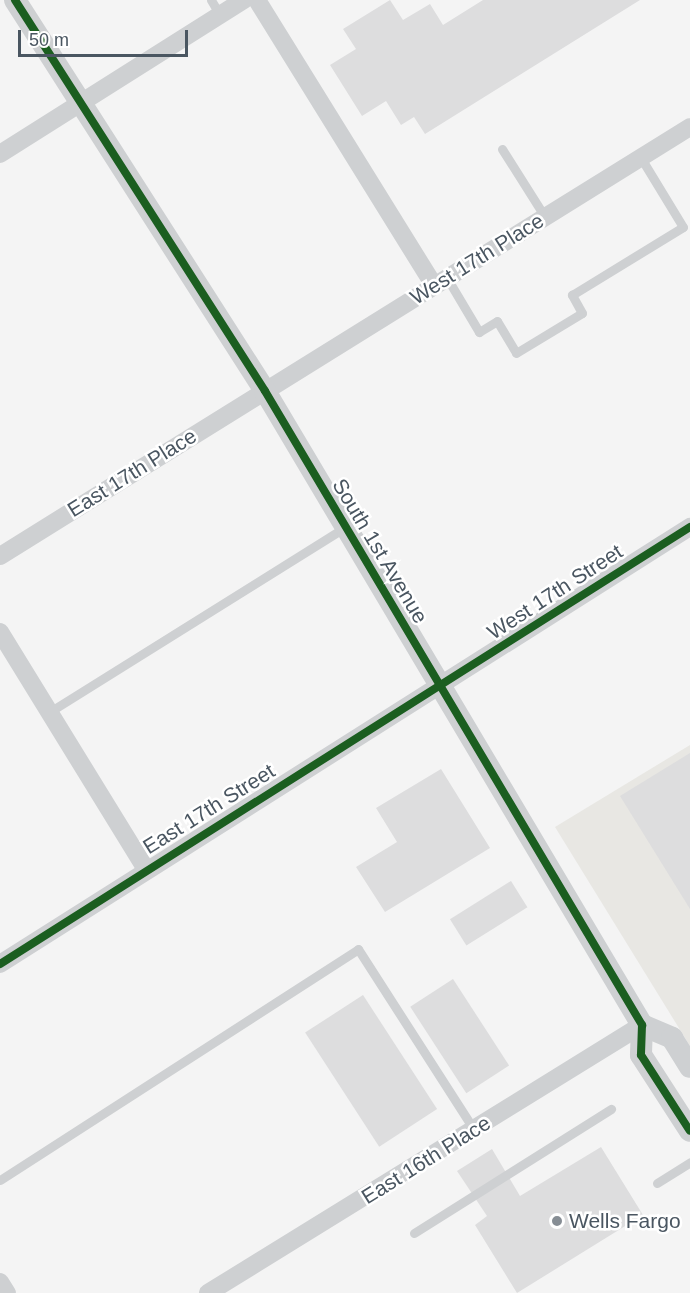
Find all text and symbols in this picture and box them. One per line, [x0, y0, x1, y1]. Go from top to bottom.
scale bar [21, 18, 190, 56]
text: 50 m [29, 30, 69, 50]
street label: West 17th Place [406, 208, 548, 310]
street label: East 17th Place [63, 423, 201, 523]
street label: South 1st Avenue [327, 474, 433, 628]
street label: West 17th Street [483, 539, 627, 645]
street label: East 17th Street [138, 758, 280, 860]
street label: East 16th Place [357, 1110, 495, 1210]
place label: Wells Fargo [569, 1208, 681, 1234]
marker: Wells Fargo [550, 1214, 564, 1228]

